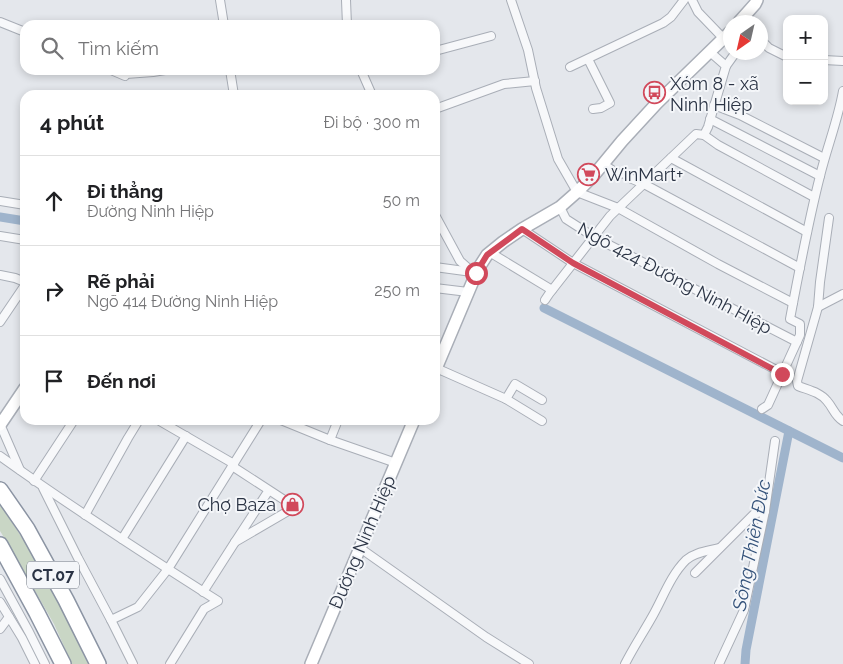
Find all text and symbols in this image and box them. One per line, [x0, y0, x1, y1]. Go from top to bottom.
north arrow [723, 15, 768, 60]
map controls [783, 15, 828, 105]
button: + [783, 15, 828, 60]
search box [20, 20, 440, 75]
icon: search [38, 34, 66, 62]
text: Tìm kiếm [78, 37, 159, 59]
button: − [783, 60, 828, 105]
place label: Xóm 8 - xã Ninh Hiệp [670, 73, 759, 115]
bus stop icon: Xóm 8 - xã Ninh Hiệp [642, 81, 666, 105]
text: 4 phút [40, 110, 104, 135]
text: Đi bộ · 300 m [323, 113, 420, 132]
supermarket icon: WinMart+ [577, 162, 601, 186]
place label: WinMart+ [605, 164, 684, 185]
text: Đi thẳng [87, 180, 163, 202]
icon: ahead [40, 187, 68, 215]
text: 50 m [383, 191, 420, 210]
text: Đường Ninh Hiệp [87, 202, 214, 221]
street label: Ngõ 424 Đường Ninh Hiệp [574, 218, 776, 338]
route start [465, 262, 488, 285]
text: Rẽ phải [87, 270, 155, 292]
icon: right [40, 277, 68, 305]
text: 250 m [374, 281, 420, 300]
text: Ngõ 414 Đường Ninh Hiệp [87, 292, 278, 311]
route end [771, 363, 794, 386]
icon: arrive [40, 367, 68, 395]
text: Đến nơi [87, 370, 156, 392]
street label: Đường Ninh Hiệp [324, 472, 400, 612]
water label: Sông Thiên Đức [727, 477, 775, 614]
shop icon: Chợ Baza [280, 492, 304, 516]
place label: Chợ Baza [197, 494, 276, 515]
road number: CT.07 [27, 562, 79, 588]

